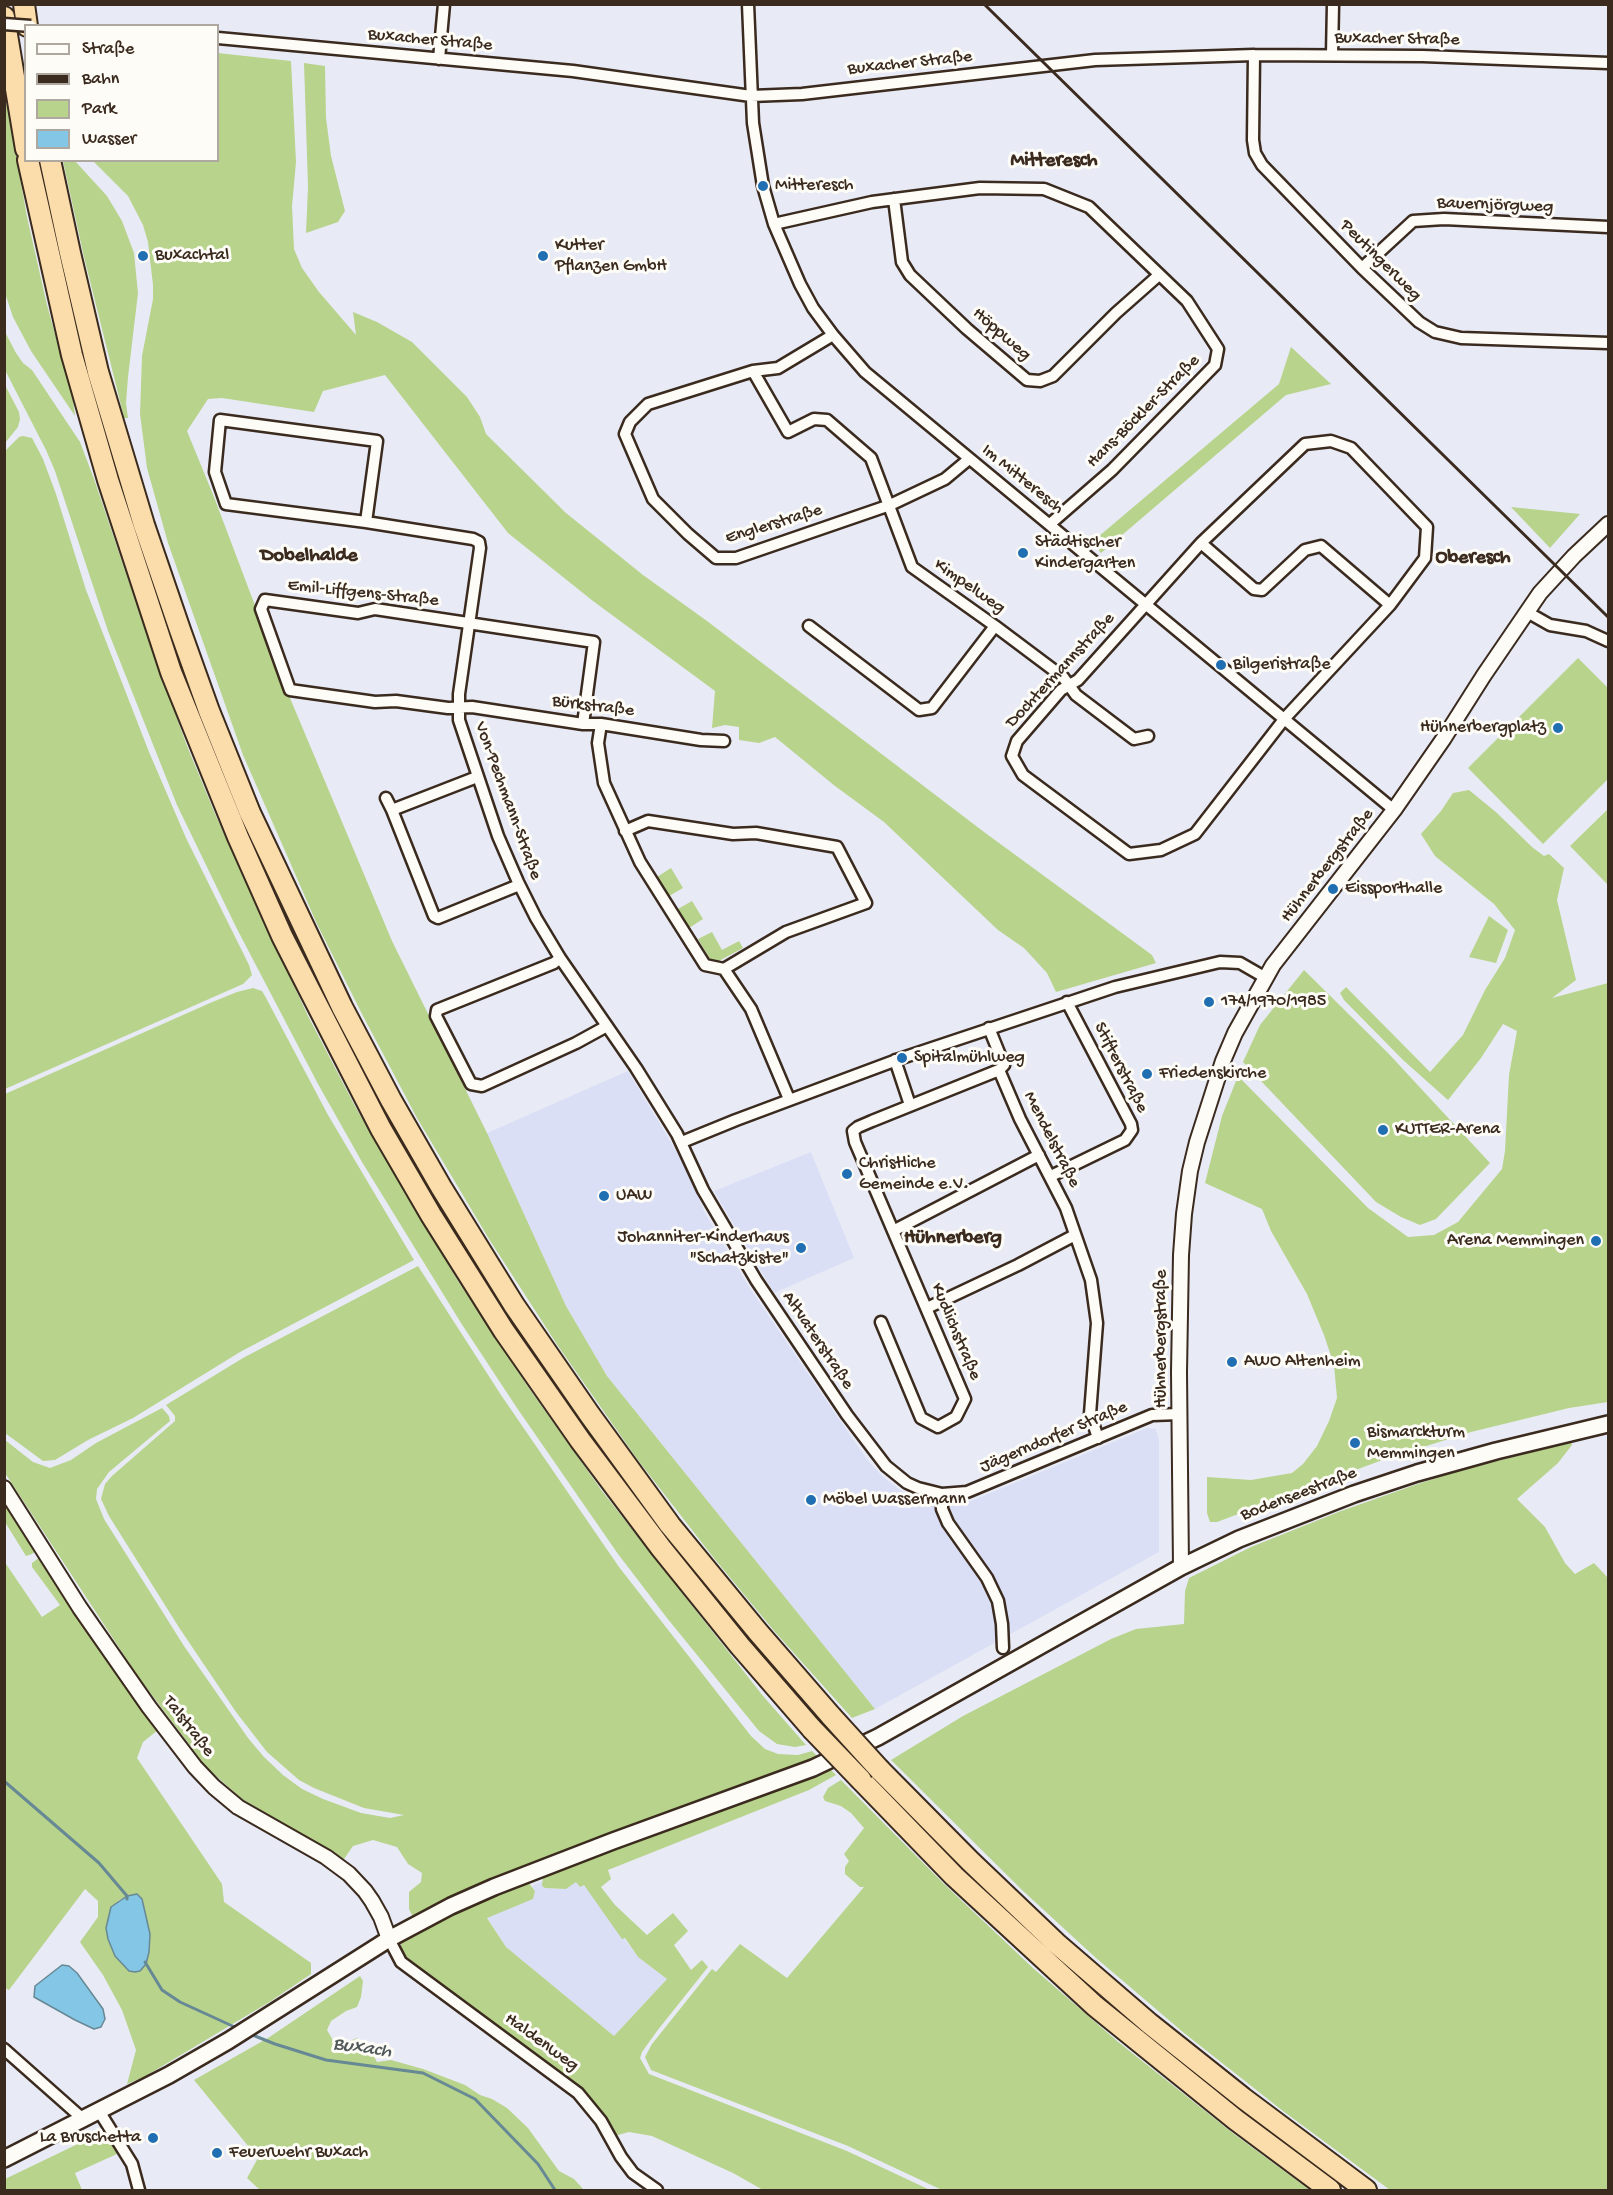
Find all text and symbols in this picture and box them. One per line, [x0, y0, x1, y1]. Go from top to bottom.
legend [24, 24, 219, 162]
street label: Buxacher Straße [367, 25, 493, 57]
street label: Buxacher Straße [1334, 28, 1460, 52]
text: Straße [82, 39, 134, 60]
street label: Buxacher Straße [847, 47, 973, 81]
text: Bahn [82, 69, 119, 90]
text: Park [82, 99, 116, 120]
text: Wasser [82, 129, 136, 150]
district label: Mitteresch [1010, 150, 1098, 174]
place label: Mitteresch [775, 175, 853, 197]
marker: Mitteresch [756, 179, 770, 193]
street label: Bauernjörgweg [1436, 193, 1554, 219]
street label: Peutingerweg [1335, 216, 1425, 306]
place label: Kutter Pflanzen GmbH [555, 235, 667, 278]
place label: Buxachtal [155, 245, 229, 267]
marker: Buxachtal [136, 249, 150, 263]
marker: Kutter Pflanzen GmbH [536, 249, 550, 263]
street label: Höppweg [967, 304, 1035, 366]
street label: Hans-Böckler-Straße [1083, 351, 1205, 473]
street label: Im Mitteresch [976, 440, 1068, 520]
street label: Englerstraße [723, 500, 825, 550]
place label: Städtischer Kindergarten [1035, 532, 1135, 574]
district label: Dobelhalde [261, 545, 357, 569]
marker: Städtischer Kindergarten [1016, 546, 1030, 560]
district label: Oberesch [1435, 547, 1511, 571]
street label: Kimpelweg [929, 555, 1009, 619]
street label: Emil-Liffgens-Straße [286, 575, 440, 613]
street label: Dochtermannstraße [1002, 609, 1120, 733]
place label: Bilgeristraße [1233, 654, 1330, 676]
marker: Bilgeristraße [1214, 658, 1228, 672]
street label: Bürkstraße [551, 691, 635, 723]
place label: Hühnerbergplatz [1420, 717, 1546, 739]
street label: Von-Pechmann-Straße [468, 719, 546, 883]
marker: Hühnerbergplatz [1551, 721, 1565, 735]
street label: Hühnerbergstraße [1277, 805, 1379, 927]
place label: Eissporthalle [1345, 878, 1442, 900]
marker: Eissporthalle [1326, 882, 1340, 896]
place label: 174/1970/1985 [1221, 991, 1326, 1013]
marker: 174/1970/1985 [1202, 995, 1216, 1009]
street label: Stifterstraße [1088, 1019, 1152, 1117]
place label: Spitalmühlweg [914, 1047, 1025, 1069]
marker: Spitalmühlweg [895, 1051, 909, 1065]
place label: Friedenskirche [1159, 1063, 1266, 1085]
marker: Friedenskirche [1140, 1067, 1154, 1081]
street label: Mendelstraße [1018, 1088, 1084, 1192]
place label: KUTTER-Arena [1395, 1119, 1500, 1141]
marker: KUTTER-Arena [1376, 1123, 1390, 1137]
place label: Christliche Gemeinde e.V. [859, 1153, 969, 1196]
marker: Christliche Gemeinde e.V. [840, 1167, 854, 1181]
place label: UAW [616, 1185, 652, 1207]
marker: UAW [597, 1189, 611, 1203]
place label: Johanniter-Kinderhaus "Schatzkiste" [617, 1227, 789, 1270]
district label: Hühnerberg [904, 1227, 1002, 1251]
place label: Arena Memmingen [1447, 1230, 1584, 1252]
marker: Arena Memmingen [1589, 1234, 1603, 1248]
marker: Johanniter-Kinderhaus "Schatzkiste" [794, 1241, 808, 1255]
street label: Hühnerbergstraße [1151, 1270, 1173, 1408]
street label: Kudlichstraße [925, 1280, 985, 1384]
street label: Altvaterstraße [776, 1288, 858, 1394]
place label: AWO Altenheim [1244, 1351, 1360, 1373]
marker: AWO Altenheim [1225, 1355, 1239, 1369]
street label: Jägerndorfer Straße [977, 1397, 1131, 1479]
place label: Bismarckturm Memmingen [1367, 1422, 1465, 1464]
marker: Bismarckturm Memmingen [1348, 1436, 1362, 1450]
street label: Bodenseestraße [1238, 1463, 1360, 1527]
place label: Möbel Wassermann [823, 1489, 966, 1511]
marker: Möbel Wassermann [804, 1493, 818, 1507]
street label: Talstraße [157, 1692, 219, 1762]
street label: Haldenweg [500, 2009, 582, 2077]
water label: Buxach [331, 2033, 393, 2065]
place label: La Bruschetta [40, 2127, 141, 2149]
marker: La Bruschetta [146, 2131, 160, 2145]
place label: Feuerwehr Buxach [229, 2142, 368, 2164]
marker: Feuerwehr Buxach [210, 2146, 224, 2160]

